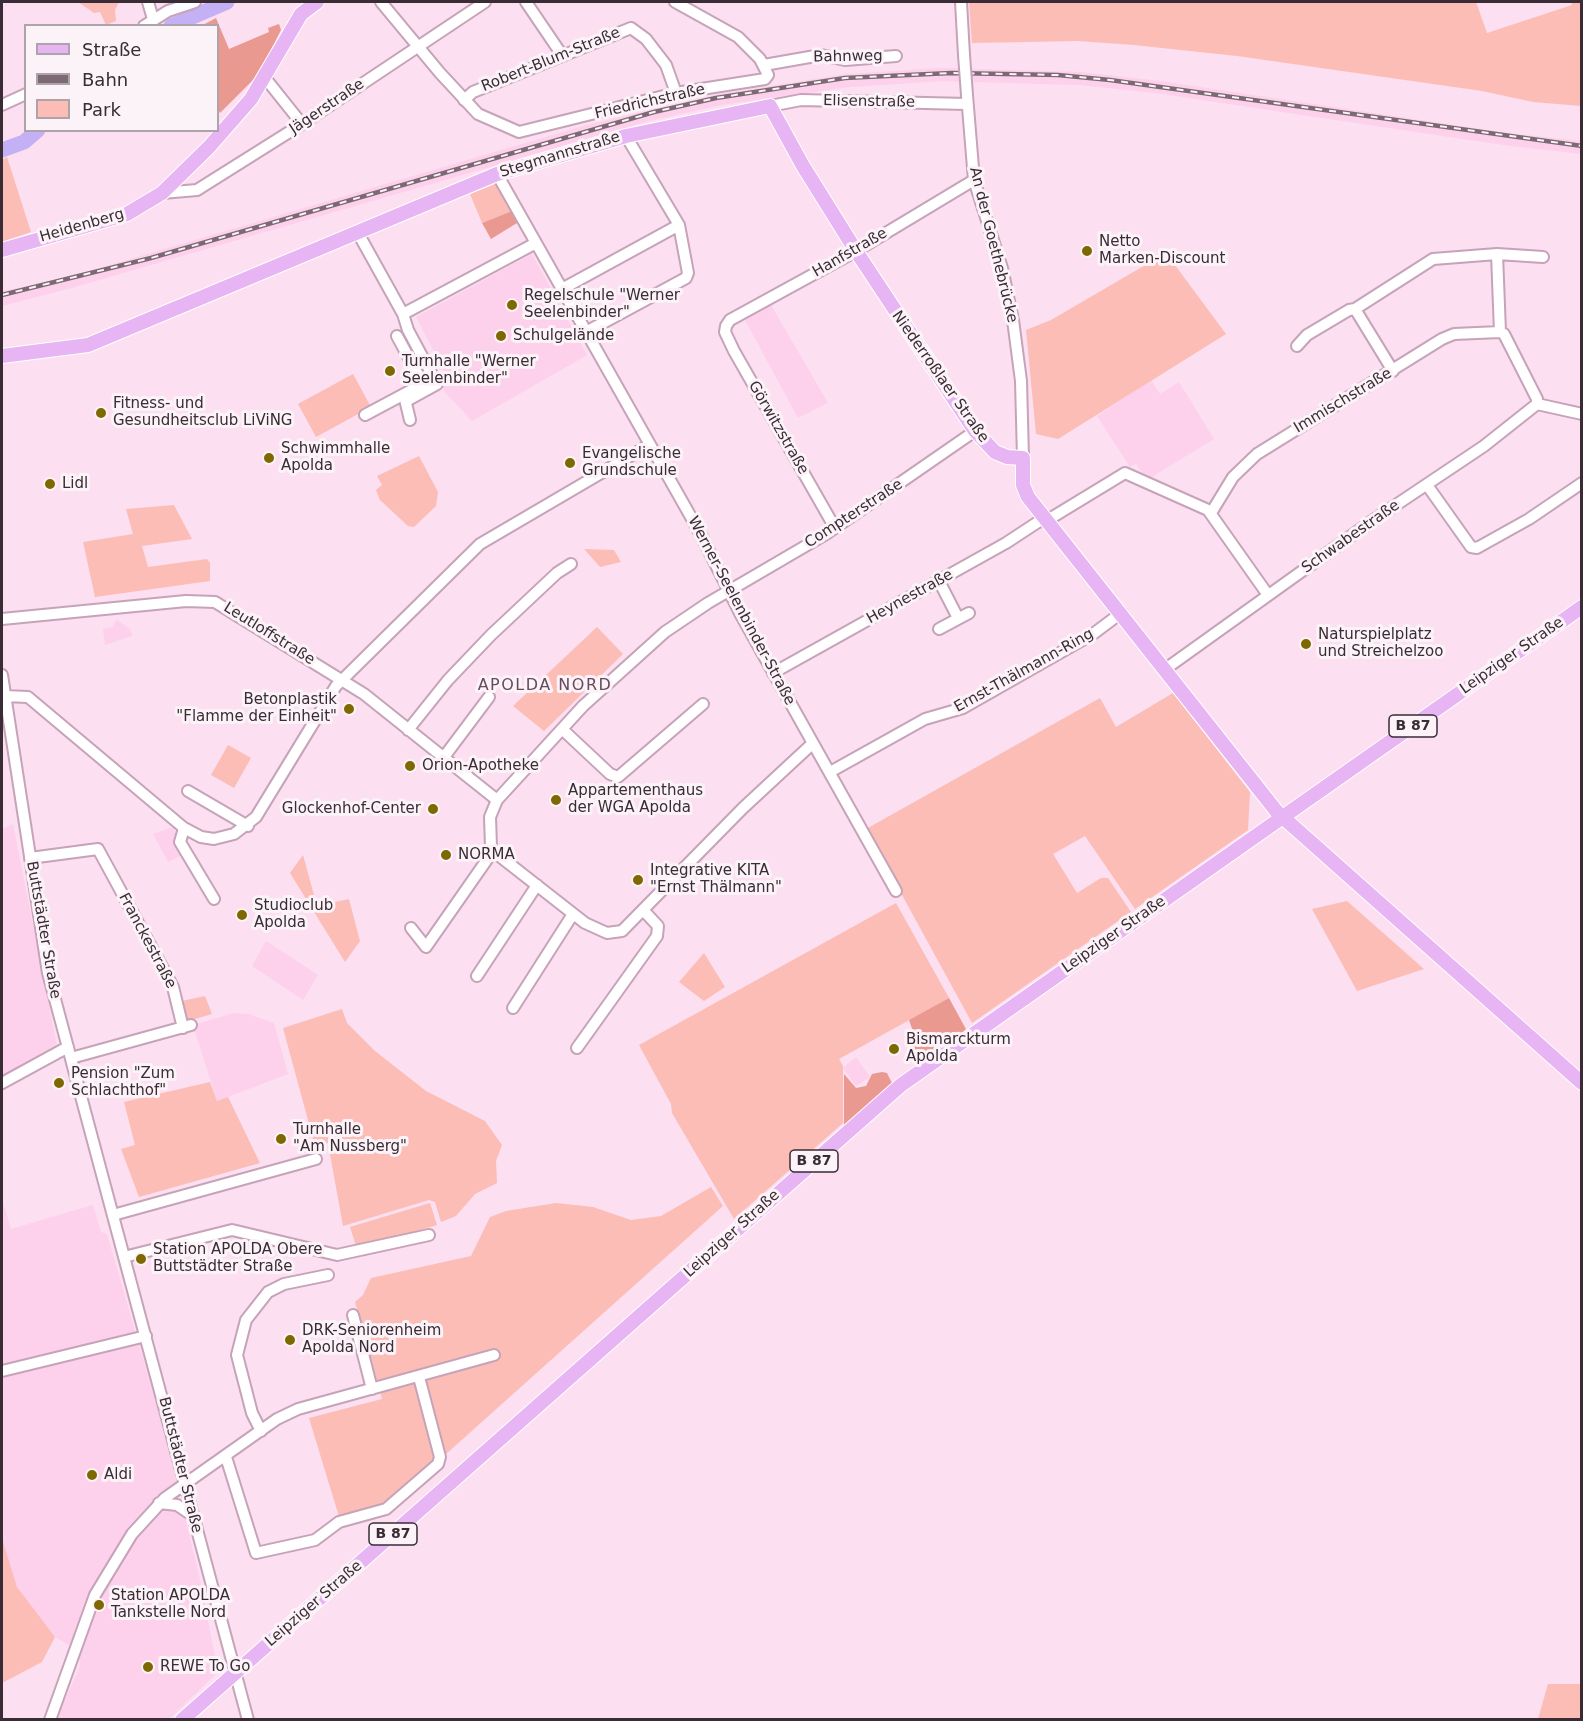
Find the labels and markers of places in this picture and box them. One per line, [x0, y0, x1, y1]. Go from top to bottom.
place label: Netto Marken-Discount [1099, 233, 1225, 268]
marker: Netto Marken-Discount [1080, 244, 1094, 258]
place label: Regelschule "Werner Seelenbinder" [524, 287, 680, 322]
marker: Regelschule "Werner Seelenbinder" [505, 298, 519, 312]
place label: Schulgelände [513, 327, 614, 345]
marker: Schulgelände [494, 329, 508, 343]
place label: Turnhalle "Werner Seelenbinder" [402, 353, 536, 388]
marker: Turnhalle "Werner Seelenbinder" [383, 364, 397, 378]
place label: Fitness- und Gesundheitsclub LiViNG [113, 395, 292, 430]
marker: Fitness- und Gesundheitsclub LiViNG [94, 406, 108, 420]
place label: Schwimmhalle Apolda [281, 440, 390, 475]
place label: Evangelische Grundschule [582, 445, 681, 480]
marker: Schwimmhalle Apolda [262, 451, 276, 465]
marker: Evangelische Grundschule [563, 456, 577, 470]
place label: Lidl [62, 475, 88, 493]
marker: Lidl [43, 477, 57, 491]
place label: Naturspielplatz und Streichelzoo [1318, 626, 1443, 661]
marker: Naturspielplatz und Streichelzoo [1299, 637, 1313, 651]
place label: Betonplastik "Flamme der Einheit" [176, 691, 337, 726]
marker: Betonplastik "Flamme der Einheit" [342, 702, 356, 716]
place label: Orion-Apotheke [422, 757, 539, 775]
marker: Orion-Apotheke [403, 759, 417, 773]
place label: Appartementhaus der WGA Apolda [568, 782, 703, 817]
marker: Appartementhaus der WGA Apolda [549, 793, 563, 807]
place label: Glockenhof-Center [282, 800, 421, 818]
marker: Glockenhof-Center [426, 802, 440, 816]
place label: NORMA [458, 846, 515, 864]
marker: NORMA [439, 848, 453, 862]
place label: Integrative KITA "Ernst Thälmann" [650, 862, 782, 897]
marker: Integrative KITA "Ernst Thälmann" [631, 873, 645, 887]
place label: Studioclub Apolda [254, 897, 333, 932]
marker: Studioclub Apolda [235, 908, 249, 922]
place label: Bismarckturm Apolda [906, 1031, 1011, 1066]
marker: Bismarckturm Apolda [887, 1042, 901, 1056]
place label: Pension "Zum Schlachthof" [71, 1065, 175, 1100]
marker: Pension "Zum Schlachthof" [52, 1076, 66, 1090]
place label: Turnhalle "Am Nussberg" [293, 1121, 407, 1156]
marker: Turnhalle "Am Nussberg" [274, 1132, 288, 1146]
place label: Station APOLDA Obere Buttstädter Straße [153, 1241, 323, 1276]
marker: Station APOLDA Obere Buttstädter Straße [134, 1252, 148, 1266]
place label: DRK-Seniorenheim Apolda Nord [302, 1322, 441, 1357]
marker: DRK-Seniorenheim Apolda Nord [283, 1333, 297, 1347]
place label: Aldi [104, 1466, 132, 1484]
marker: Aldi [85, 1468, 99, 1482]
place label: Station APOLDA Tankstelle Nord [111, 1587, 230, 1622]
marker: Station APOLDA Tankstelle Nord [92, 1598, 106, 1612]
place label: REWE To Go [160, 1658, 250, 1676]
marker: REWE To Go [141, 1660, 155, 1674]

